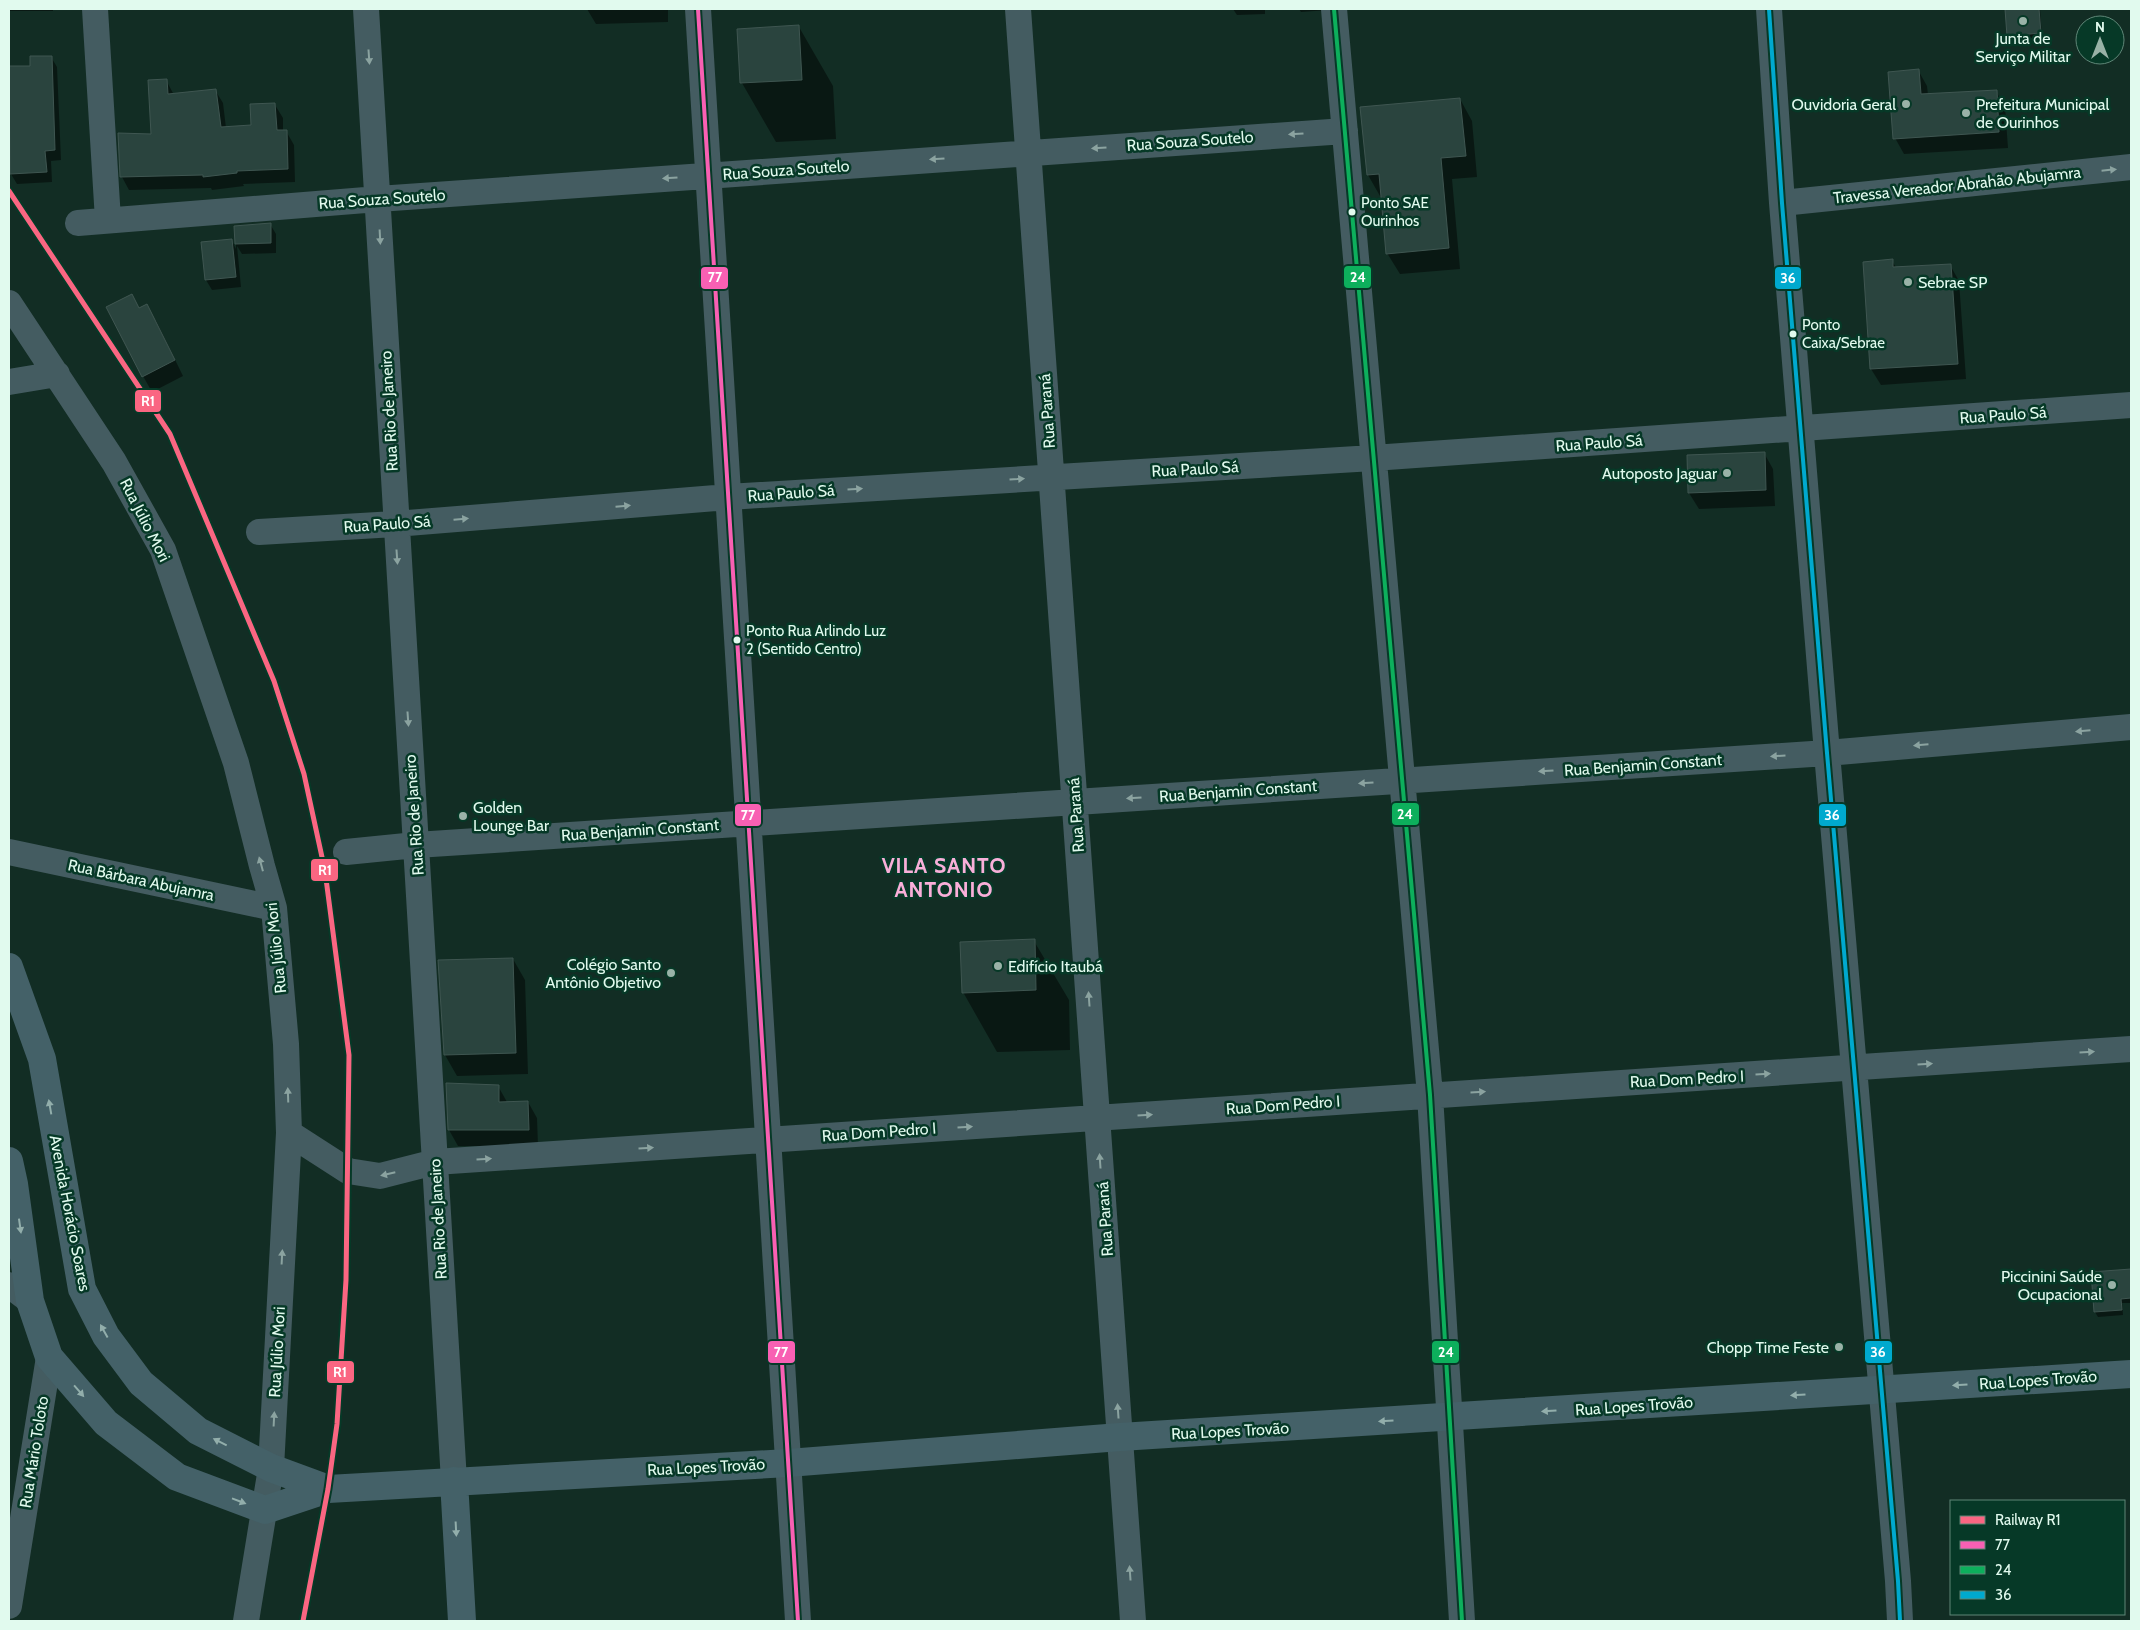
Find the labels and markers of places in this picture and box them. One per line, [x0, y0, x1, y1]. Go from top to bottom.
marker: Junta de Serviço Militar [2017, 15, 2029, 27]
place label: Junta de Serviço Militar [1976, 29, 2071, 66]
place label: Ouvidoria Geral [1791, 95, 1896, 114]
place label: Prefeitura Municipal de Ourinhos [1976, 95, 2110, 132]
marker: Ouvidoria Geral [1900, 98, 1912, 110]
marker: Prefeitura Municipal de Ourinhos [1960, 107, 1972, 119]
place label: Ponto SAE Ourinhos [1361, 194, 1429, 230]
marker: Ponto SAE Ourinhos [1347, 207, 1357, 217]
place label: Sebrae SP [1918, 273, 1987, 292]
marker: Sebrae SP [1902, 276, 1914, 288]
place label: Ponto Caixa/Sebrae [1802, 316, 1885, 352]
marker: Ponto Caixa/Sebrae [1788, 329, 1798, 339]
place label: Autoposto Jaguar [1602, 464, 1718, 483]
marker: Autoposto Jaguar [1721, 467, 1733, 479]
place label: Ponto Rua Arlindo Luz 2 (Sentido Centro) [746, 622, 886, 658]
marker: Ponto Rua Arlindo Luz 2 (Sentido Centro) [732, 635, 742, 645]
place label: Golden Lounge Bar [473, 798, 550, 835]
marker: Golden Lounge Bar [457, 810, 469, 822]
place label: Colégio Santo Antônio Objetivo [545, 955, 661, 992]
place label: Edifício Itaubá [1008, 957, 1103, 976]
marker: Edifício Itaubá [992, 960, 1004, 972]
marker: Colégio Santo Antônio Objetivo [665, 967, 677, 979]
place label: Piccinini Saúde Ocupacional [2001, 1267, 2102, 1304]
marker: Piccinini Saúde Ocupacional [2106, 1279, 2118, 1291]
place label: Chopp Time Feste [1707, 1338, 1829, 1357]
marker: Chopp Time Feste [1833, 1341, 1845, 1353]

